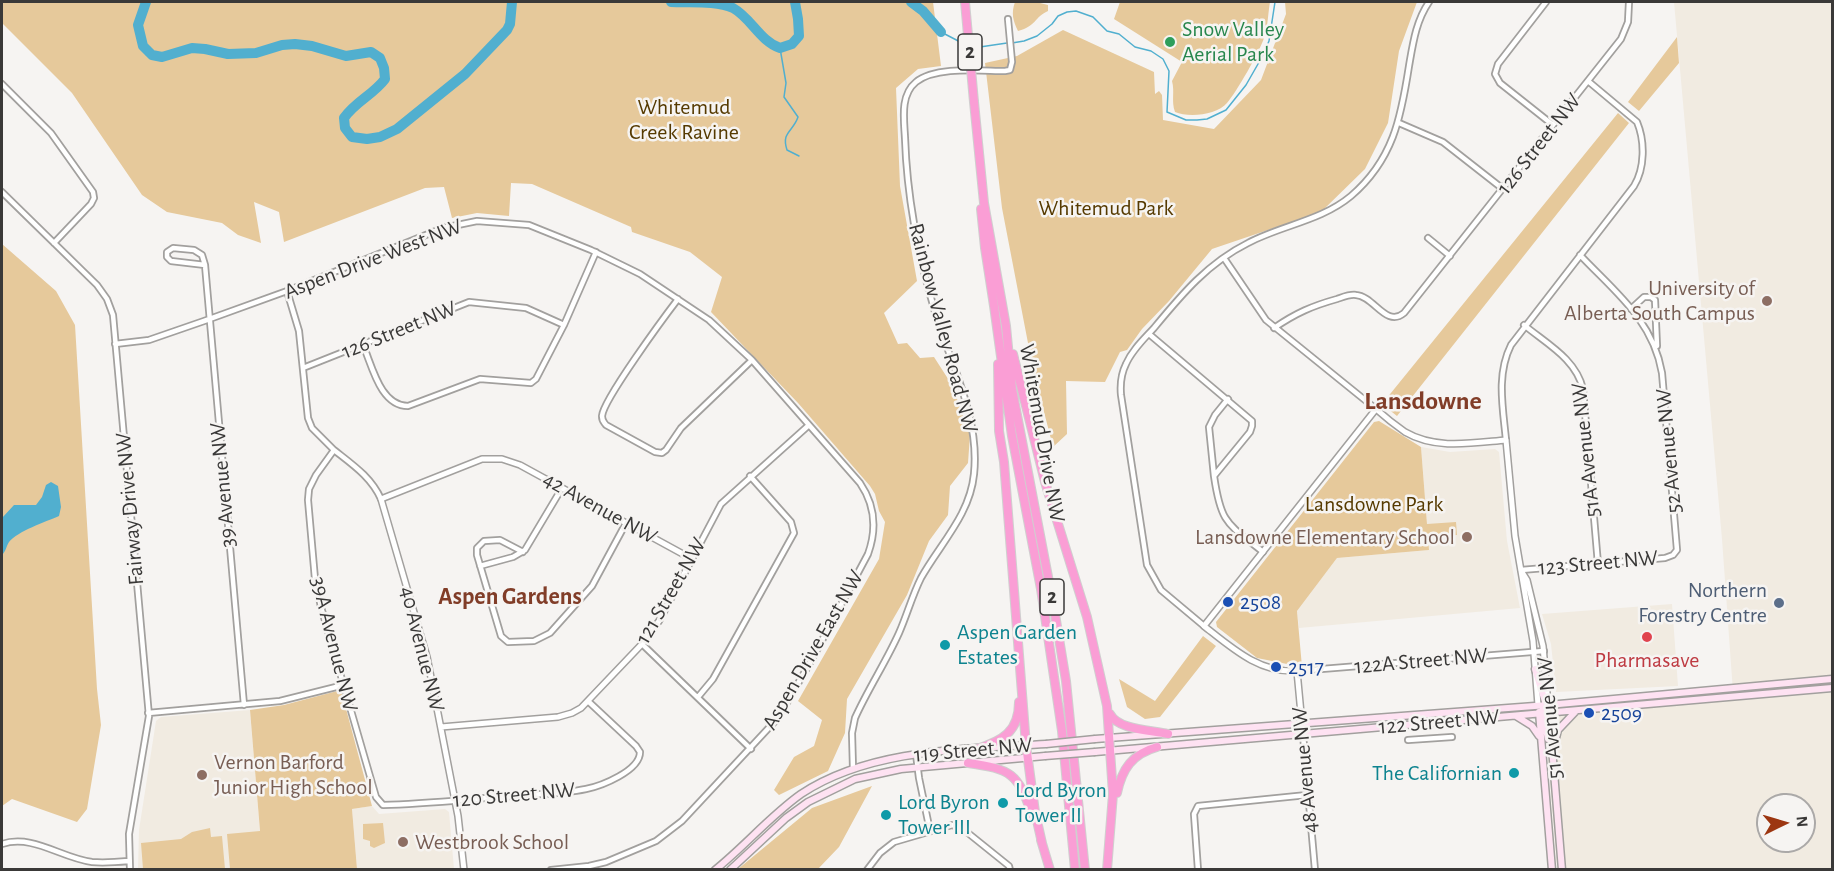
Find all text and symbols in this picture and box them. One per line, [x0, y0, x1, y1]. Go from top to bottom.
place label: Snow Valley Aerial Park [1182, 16, 1284, 68]
road number: 2 [958, 34, 982, 70]
marker: Snow Valley Aerial Park [1163, 35, 1177, 49]
street label: 126 Street NW [1491, 88, 1587, 200]
park label: Whitemud Creek Ravine [629, 94, 739, 146]
park label: Whitemud Park [1039, 195, 1173, 221]
street label: Aspen Drive West NW [280, 213, 466, 305]
street label: Rainbow Valley Road NW [902, 220, 984, 436]
place label: University of Alberta South Campus [1564, 275, 1755, 326]
marker: University of Alberta South Campus [1760, 294, 1774, 308]
street label: 126 Street NW [338, 295, 460, 365]
street label: Whitemud Drive NW [1013, 342, 1071, 524]
street label: 51A Avenue NW [1566, 381, 1606, 519]
district label: Lansdowne [1364, 385, 1482, 417]
street label: 52 Avenue NW [1650, 388, 1688, 514]
street label: 39 Avenue NW [204, 422, 242, 548]
street label: Fairway Drive NW [110, 432, 150, 586]
street label: 42 Avenue NW [538, 466, 662, 550]
park label: Lansdowne Park [1305, 491, 1443, 517]
place label: Lansdowne Elementary School [1195, 524, 1455, 550]
marker: Lansdowne Elementary School [1460, 530, 1474, 544]
street label: 121 Street NW [630, 533, 712, 649]
street label: 123 Street NW [1537, 545, 1659, 581]
street label: Aspen Drive East NW [757, 565, 869, 735]
street label: 39A Avenue NW [305, 574, 363, 714]
place label: Northern Forestry Centre [1638, 577, 1767, 628]
road number: 2 [1040, 579, 1064, 615]
district label: Aspen Gardens [438, 583, 582, 611]
street label: 40 Avenue NW [394, 584, 450, 714]
place label: 2508 [1240, 589, 1281, 615]
marker: 2508 [1221, 595, 1235, 609]
marker: Northern Forestry Centre [1772, 596, 1786, 610]
place label: Aspen Garden Estates [957, 619, 1077, 670]
marker: Pharmasave [1640, 630, 1654, 644]
marker: Aspen Garden Estates [938, 638, 952, 652]
street label: 122A Street NW [1353, 642, 1489, 680]
place label: Pharmasave [1595, 647, 1699, 673]
place label: 2517 [1288, 654, 1324, 680]
street label: 51 Avenue NW [1532, 656, 1568, 780]
marker: 2517 [1269, 660, 1283, 674]
place label: 2509 [1601, 700, 1642, 726]
street label: 122 Street NW [1378, 704, 1500, 740]
street label: 48 Avenue NW [1286, 706, 1324, 834]
marker: 2509 [1582, 706, 1596, 720]
street label: 119 Street NW [913, 732, 1033, 768]
place label: Vernon Barford Junior High School [214, 749, 373, 800]
place label: The Californian [1372, 760, 1502, 786]
marker: The Californian [1507, 766, 1521, 780]
marker: Vernon Barford Junior High School [195, 768, 209, 782]
street label: 120 Street NW [452, 777, 576, 813]
place label: Lord Byron Tower II [1015, 777, 1107, 828]
place label: Lord Byron Tower III [898, 789, 990, 840]
north arrow [1756, 793, 1816, 853]
marker: Lord Byron Tower II [996, 796, 1010, 810]
marker: Lord Byron Tower III [879, 808, 893, 822]
text: N [1793, 815, 1810, 828]
place label: Westbrook School [415, 829, 569, 855]
marker: Westbrook School [396, 835, 410, 849]

